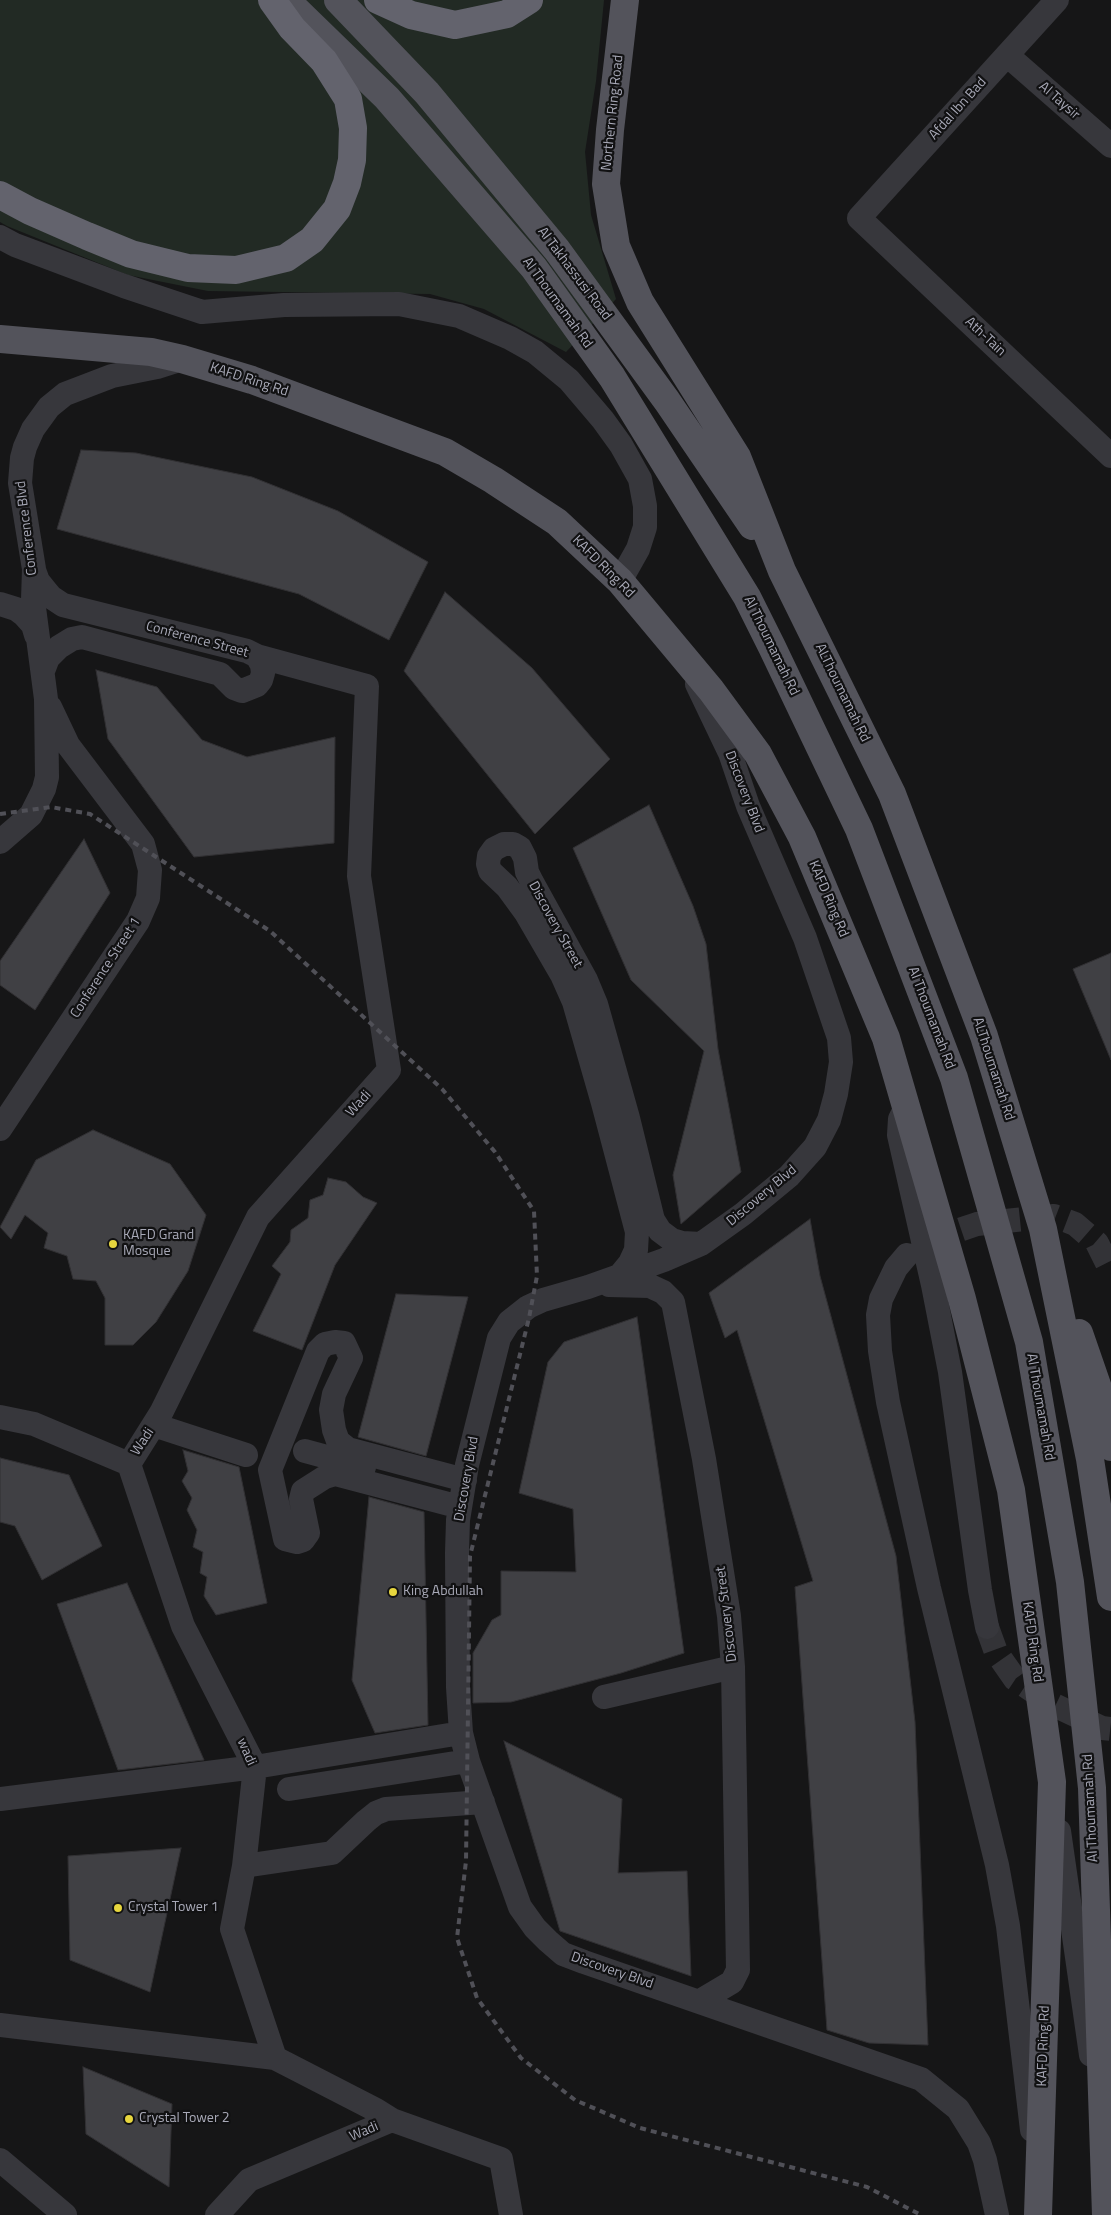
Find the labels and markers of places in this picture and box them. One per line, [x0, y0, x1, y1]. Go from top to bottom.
place label: KAFD Grand Mosque [123, 1228, 194, 1260]
marker: KAFD Grand Mosque [107, 1238, 119, 1250]
place label: King Abdullah [403, 1584, 483, 1600]
marker: King Abdullah [387, 1586, 399, 1598]
place label: Crystal Tower 1 [128, 1900, 219, 1916]
marker: Crystal Tower 1 [112, 1902, 124, 1914]
place label: Crystal Tower 2 [139, 2111, 230, 2127]
marker: Crystal Tower 2 [123, 2113, 135, 2125]

